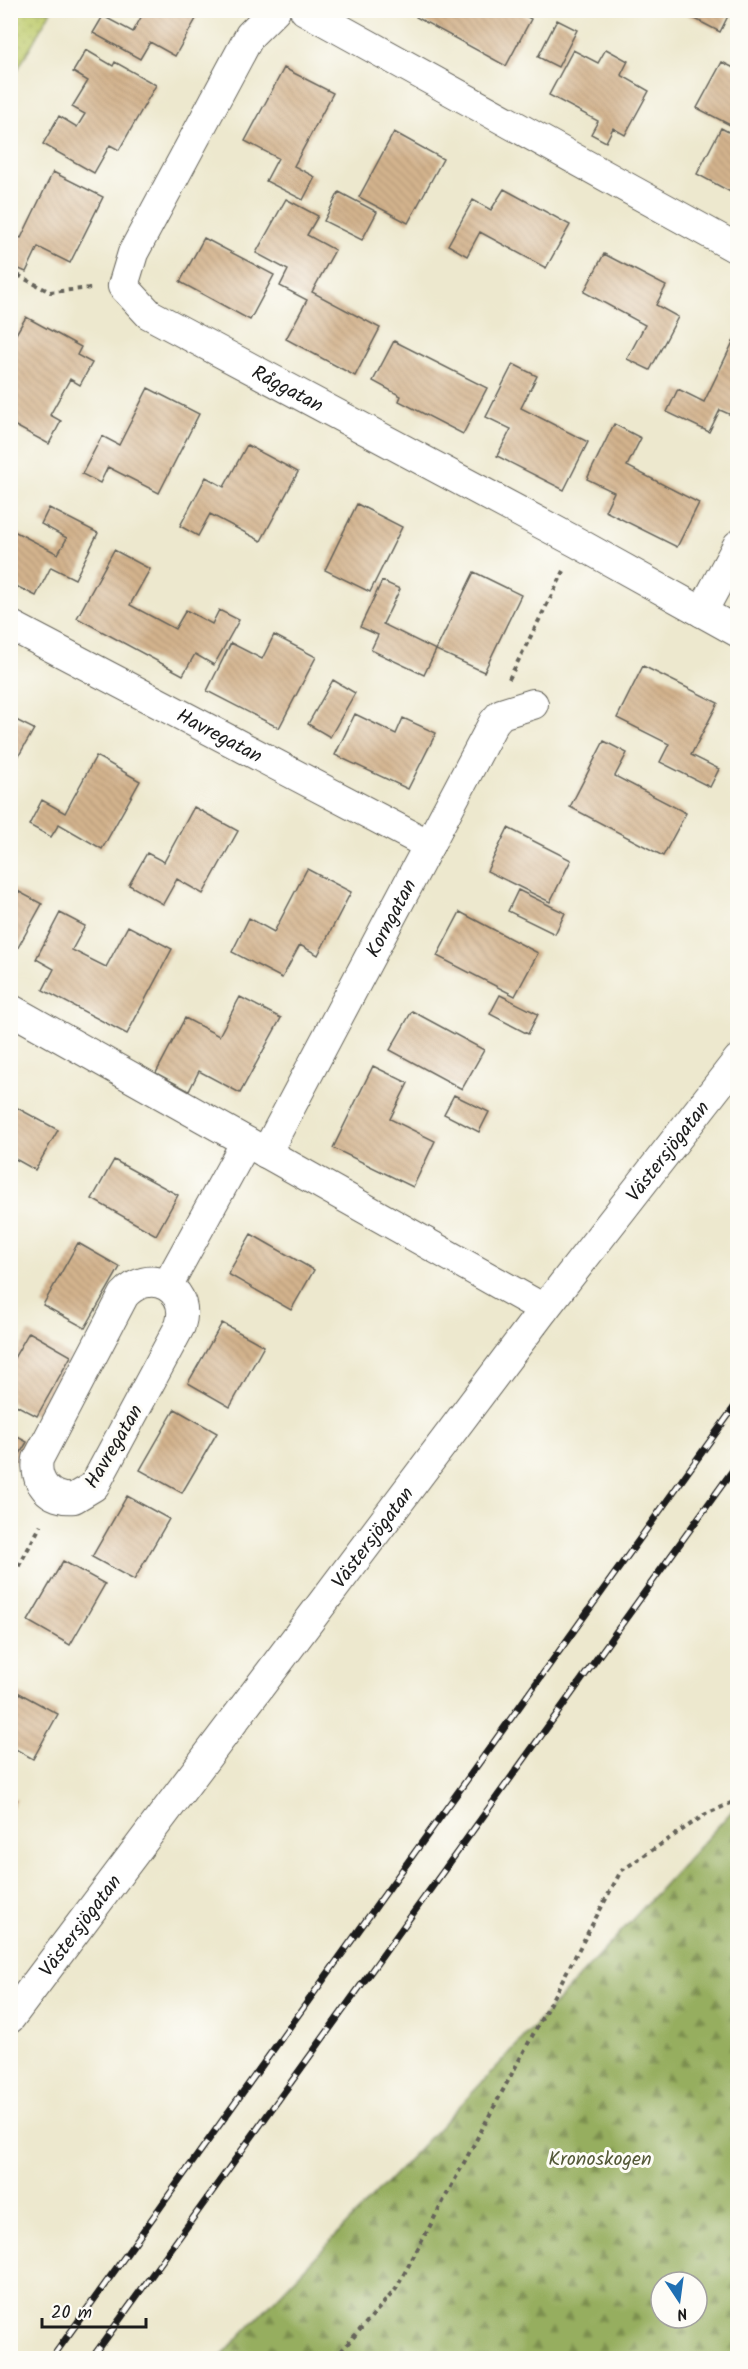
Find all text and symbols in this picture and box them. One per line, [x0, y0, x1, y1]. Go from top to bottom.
street label: Råggatan [245, 358, 329, 422]
street label: Havregatan [170, 701, 268, 773]
street label: Korngatan [358, 874, 426, 964]
street label: Västersjögatan [619, 1094, 719, 1210]
street label: Havregatan [77, 1399, 153, 1495]
street label: Västersjögatan [324, 1480, 423, 1596]
street label: Västersjögatan [32, 1868, 131, 1985]
park label: Kronoskogen [548, 2144, 652, 2176]
north arrow [649, 2270, 709, 2330]
scale bar [42, 2291, 146, 2329]
text: 20 m [51, 2299, 92, 2328]
text: N [674, 2300, 690, 2326]

